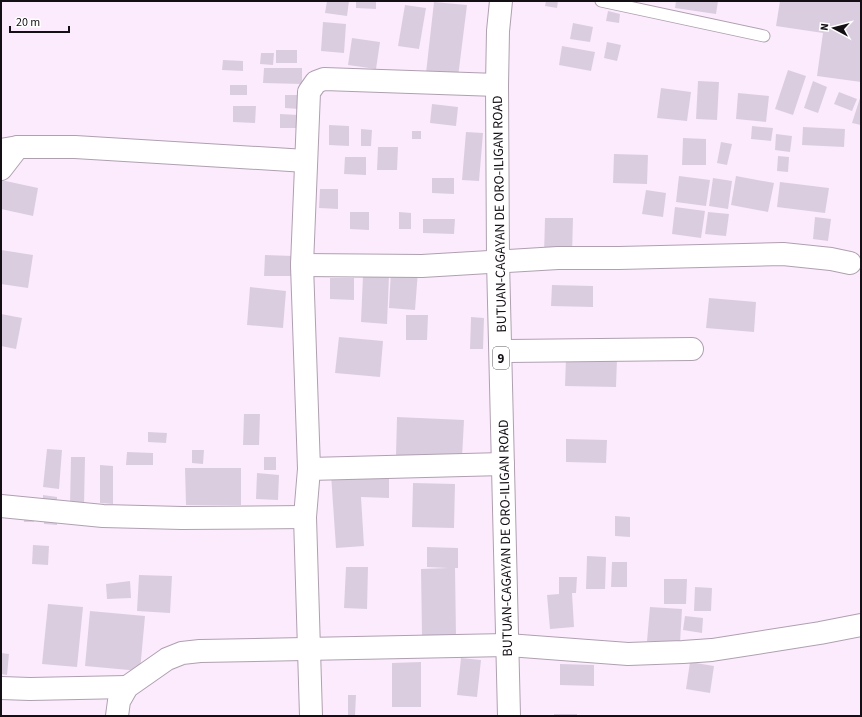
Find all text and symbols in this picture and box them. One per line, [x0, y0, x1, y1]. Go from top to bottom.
scale bar [10, 8, 69, 34]
north arrow [814, 8, 854, 48]
text: 20 m [16, 14, 40, 31]
text: N [817, 22, 832, 31]
street label: BUTUAN-CAGAYAN DE ORO-ILIGAN ROAD [488, 95, 512, 333]
road number: 9 [493, 347, 509, 369]
street label: BUTUAN-CAGAYAN DE ORO-ILIGAN ROAD [494, 419, 518, 657]

